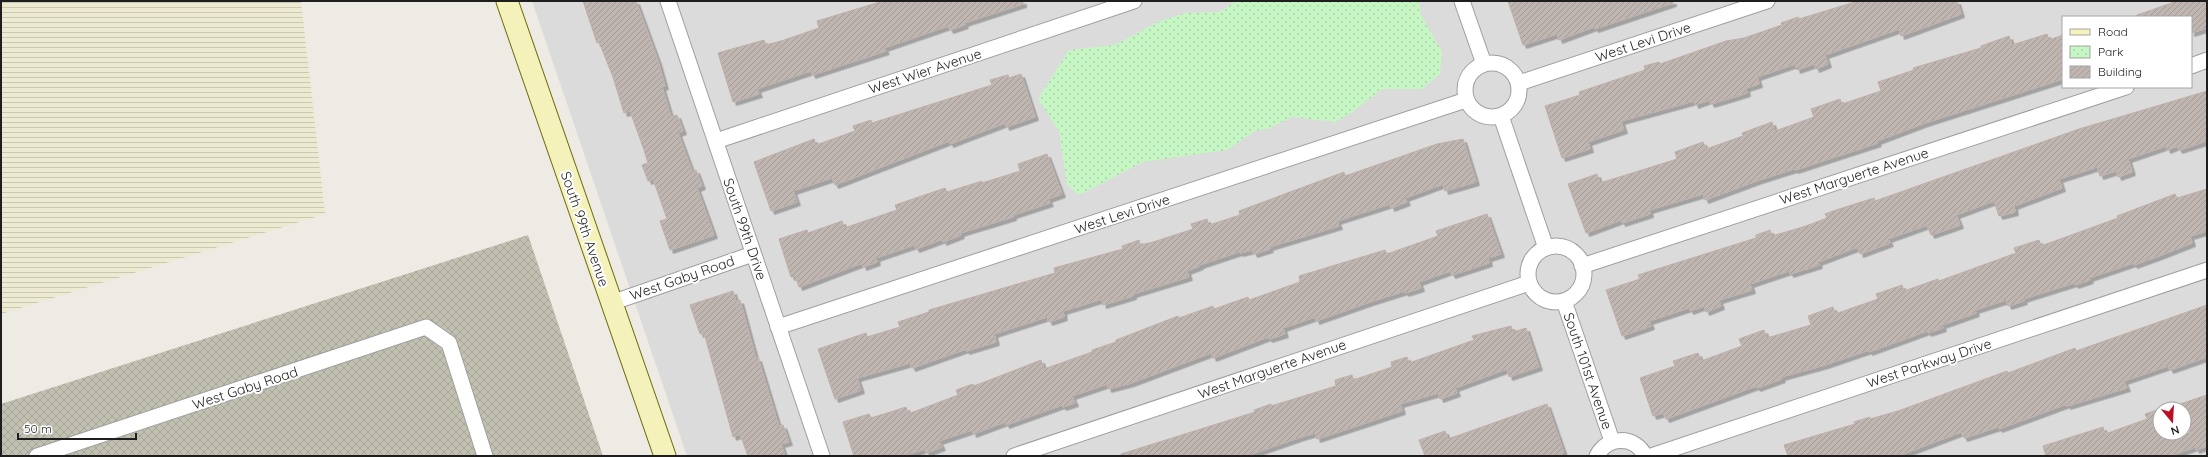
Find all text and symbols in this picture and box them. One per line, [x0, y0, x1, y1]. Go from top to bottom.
legend [2062, 16, 2192, 88]
street label: West Levi Drive [1593, 18, 1693, 66]
text: Road [2098, 24, 2128, 39]
street label: West Wier Avenue [866, 44, 984, 98]
text: Park [2098, 44, 2123, 59]
text: Building [2098, 64, 2142, 79]
street label: West Marguerte Avenue [1777, 143, 1931, 209]
street label: South 99th Avenue [557, 169, 613, 289]
street label: South 99th Drive [719, 176, 771, 282]
street label: West Levi Drive [1072, 190, 1172, 238]
street label: West Gaby Road [627, 252, 737, 304]
street label: South 101st Avenue [1560, 310, 1616, 432]
street label: West Parkway Drive [1864, 334, 1994, 392]
street label: West Marguerte Avenue [1195, 335, 1349, 403]
street label: West Gaby Road [190, 362, 300, 414]
north arrow [2152, 401, 2192, 441]
scale bar [18, 415, 136, 441]
text: 50 m [24, 421, 52, 436]
text: N [2169, 423, 2181, 438]

